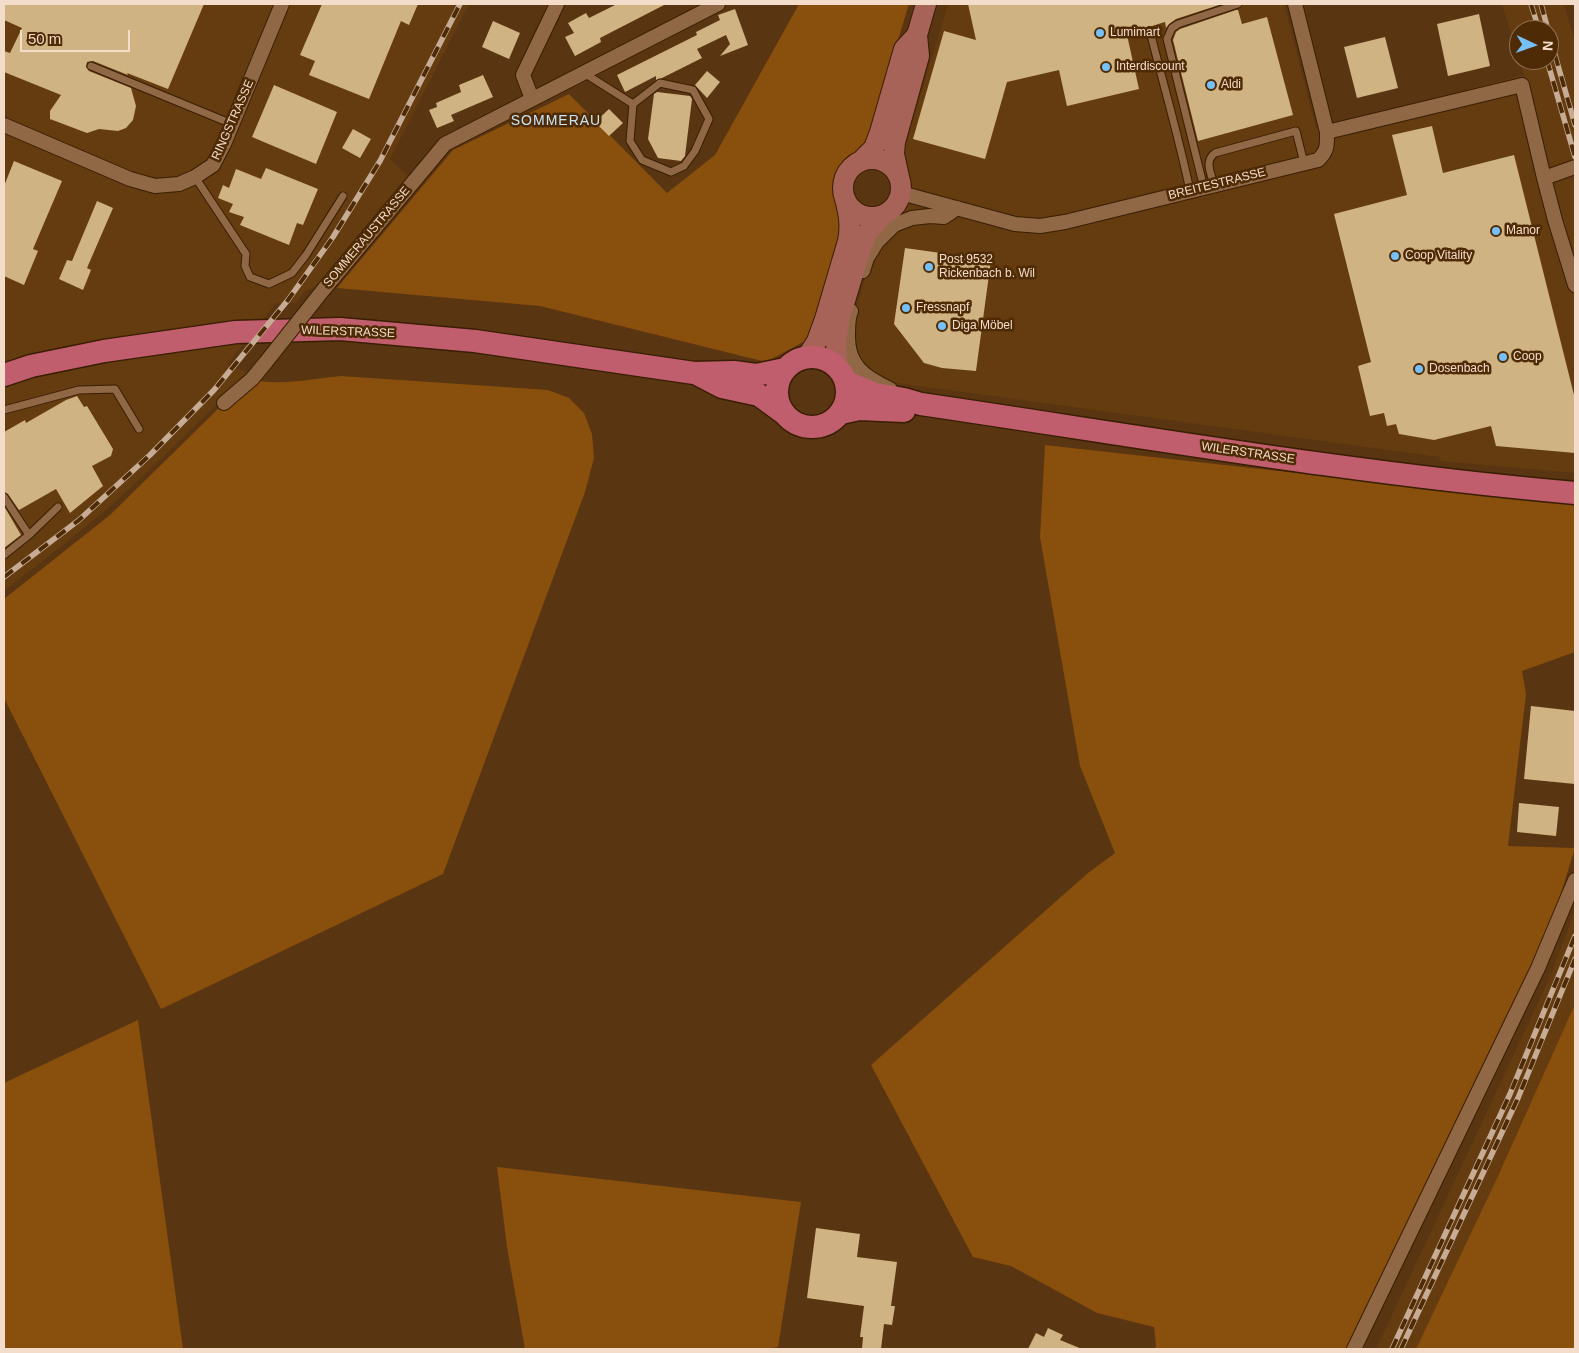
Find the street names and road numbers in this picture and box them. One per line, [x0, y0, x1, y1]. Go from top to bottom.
street label: RINGSTRASSE [209, 78, 257, 162]
street label: BREITESTRASSE [1167, 165, 1267, 203]
street label: SOMMERAUSTRASSE [321, 184, 413, 290]
street label: WILERSTRASSE [301, 323, 395, 341]
street label: WILERSTRASSE [1200, 439, 1296, 467]

